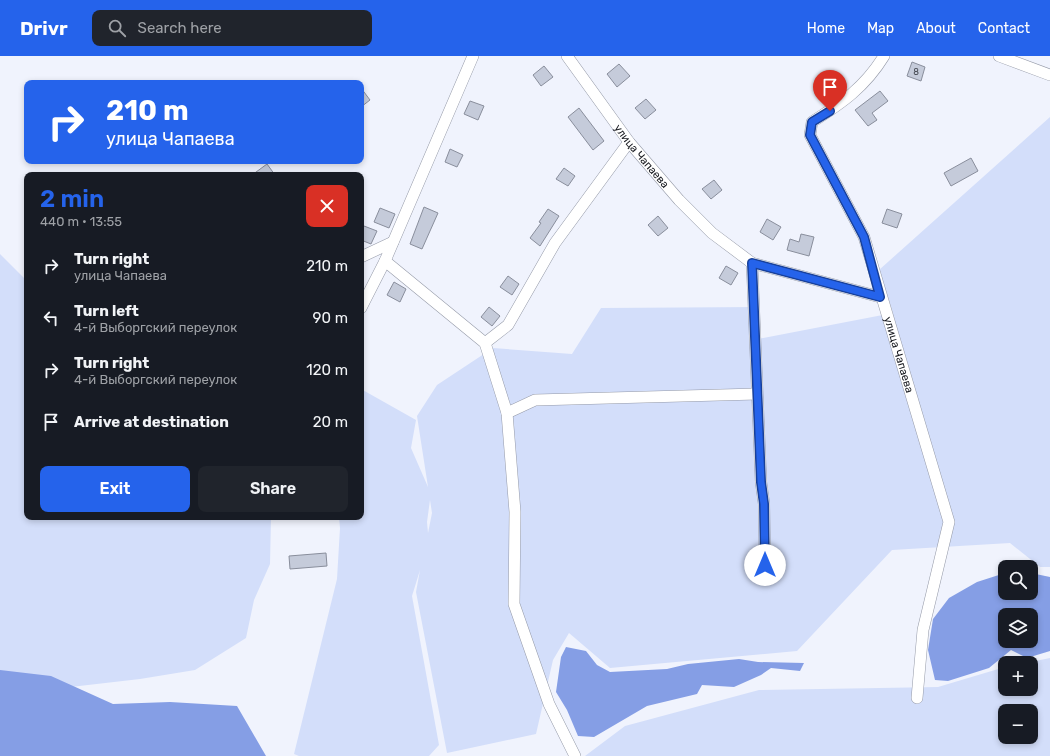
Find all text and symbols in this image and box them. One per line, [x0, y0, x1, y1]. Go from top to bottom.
search box [92, 10, 372, 46]
text: Drivr [20, 17, 68, 40]
icon: search [106, 17, 128, 39]
text: Search here [138, 19, 222, 37]
text: Home [807, 20, 845, 37]
text: Map [867, 20, 894, 37]
text: About [916, 20, 956, 37]
text: Contact [978, 20, 1030, 37]
house number: 8 [913, 67, 919, 77]
pin [813, 70, 847, 111]
icon: arrive [819, 76, 841, 98]
text: 210 m [106, 94, 189, 127]
icon: right [40, 96, 92, 148]
street label: улица Чапаева [612, 122, 672, 190]
text: улица Чапаева [106, 128, 235, 150]
text: 2 min [40, 185, 104, 213]
button: close [306, 185, 348, 227]
text: 440 m · 13:55 [40, 214, 122, 229]
text: Turn right [74, 250, 149, 268]
icon: right [40, 255, 62, 277]
text: 210 m [306, 257, 348, 275]
text: улица Чапаева [74, 268, 167, 283]
text: Turn left [74, 302, 139, 320]
icon: left [40, 307, 62, 329]
text: 90 m [313, 309, 348, 327]
street label: улица Чапаева [882, 315, 917, 394]
text: 4-й Выборгский переулок [74, 320, 237, 335]
text: Turn right [74, 354, 149, 372]
icon: right [40, 359, 62, 381]
text: 120 m [306, 361, 348, 379]
text: 4-й Выборгский переулок [74, 372, 237, 387]
icon: arrive [40, 411, 62, 433]
text: Arrive at destination [74, 413, 229, 431]
text: 20 m [313, 413, 348, 431]
button: Exit [40, 466, 190, 512]
button: Share [198, 466, 348, 512]
position arrow [744, 544, 786, 586]
map controls [998, 560, 1038, 744]
button: search [998, 560, 1038, 600]
button: layers [998, 608, 1038, 648]
button: + [998, 656, 1038, 696]
button: − [998, 704, 1038, 744]

